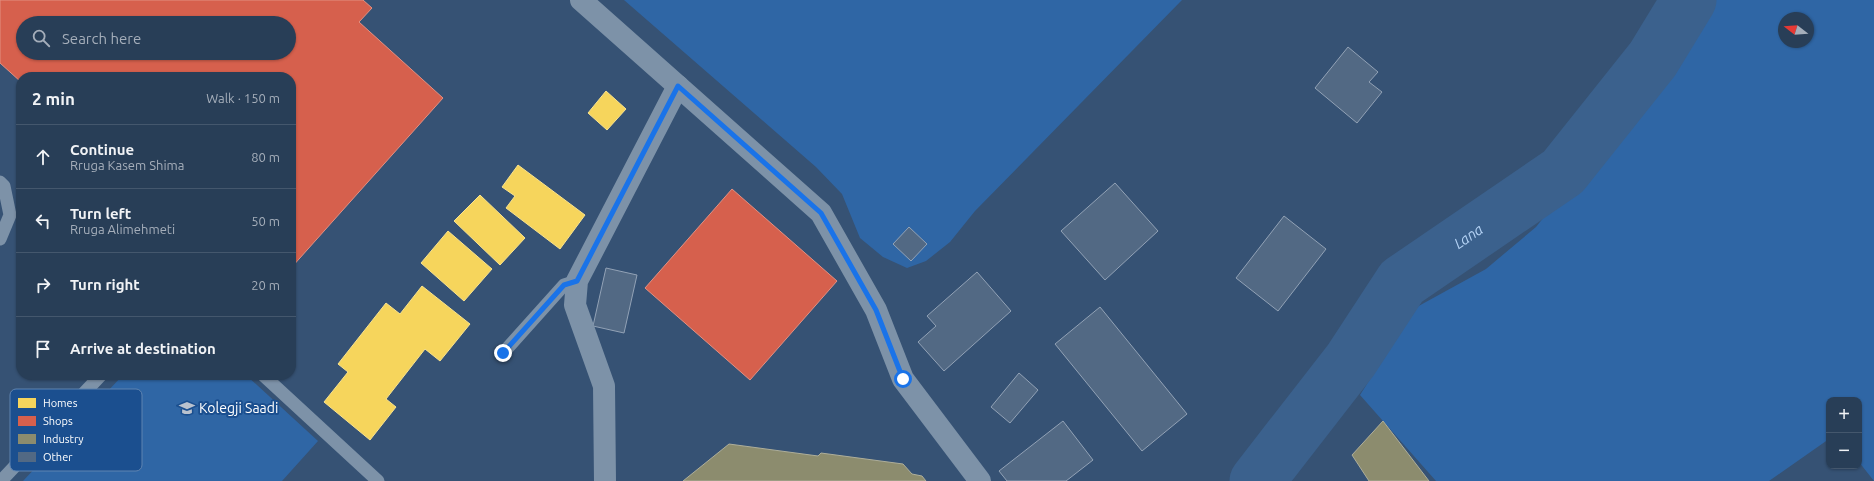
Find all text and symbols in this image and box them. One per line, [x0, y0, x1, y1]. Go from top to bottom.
north arrow [1778, 12, 1814, 48]
search box [16, 16, 296, 60]
icon: search [30, 27, 52, 49]
text: Search here [62, 30, 141, 47]
text: 2 min [32, 89, 75, 108]
text: Walk · 150 m [206, 91, 280, 105]
text: Continue [70, 141, 134, 158]
icon: ahead [32, 146, 54, 168]
text: 80 m [251, 150, 280, 164]
text: Rruga Kasem Shima [70, 158, 185, 172]
text: Turn left [70, 205, 131, 222]
icon: left [32, 210, 54, 232]
text: 50 m [251, 214, 280, 228]
water label: Lana [1451, 220, 1486, 252]
text: Rruga Alimehmeti [70, 222, 175, 236]
icon: right [32, 274, 54, 296]
text: Turn right [70, 276, 140, 293]
text: 20 m [251, 278, 280, 292]
icon: arrive [32, 338, 54, 360]
text: Arrive at destination [70, 340, 216, 357]
route end [494, 344, 512, 362]
route start [894, 370, 912, 388]
legend [10, 389, 142, 471]
text: Homes [43, 397, 78, 409]
map controls [1826, 397, 1862, 469]
button: + [1826, 397, 1862, 433]
school or university icon: Kolegji Saadi [178, 399, 196, 417]
place label: Kolegji Saadi [199, 400, 278, 416]
text: Shops [43, 415, 73, 427]
text: Industry [43, 433, 84, 445]
button: − [1826, 433, 1862, 469]
text: Other [43, 451, 73, 463]

